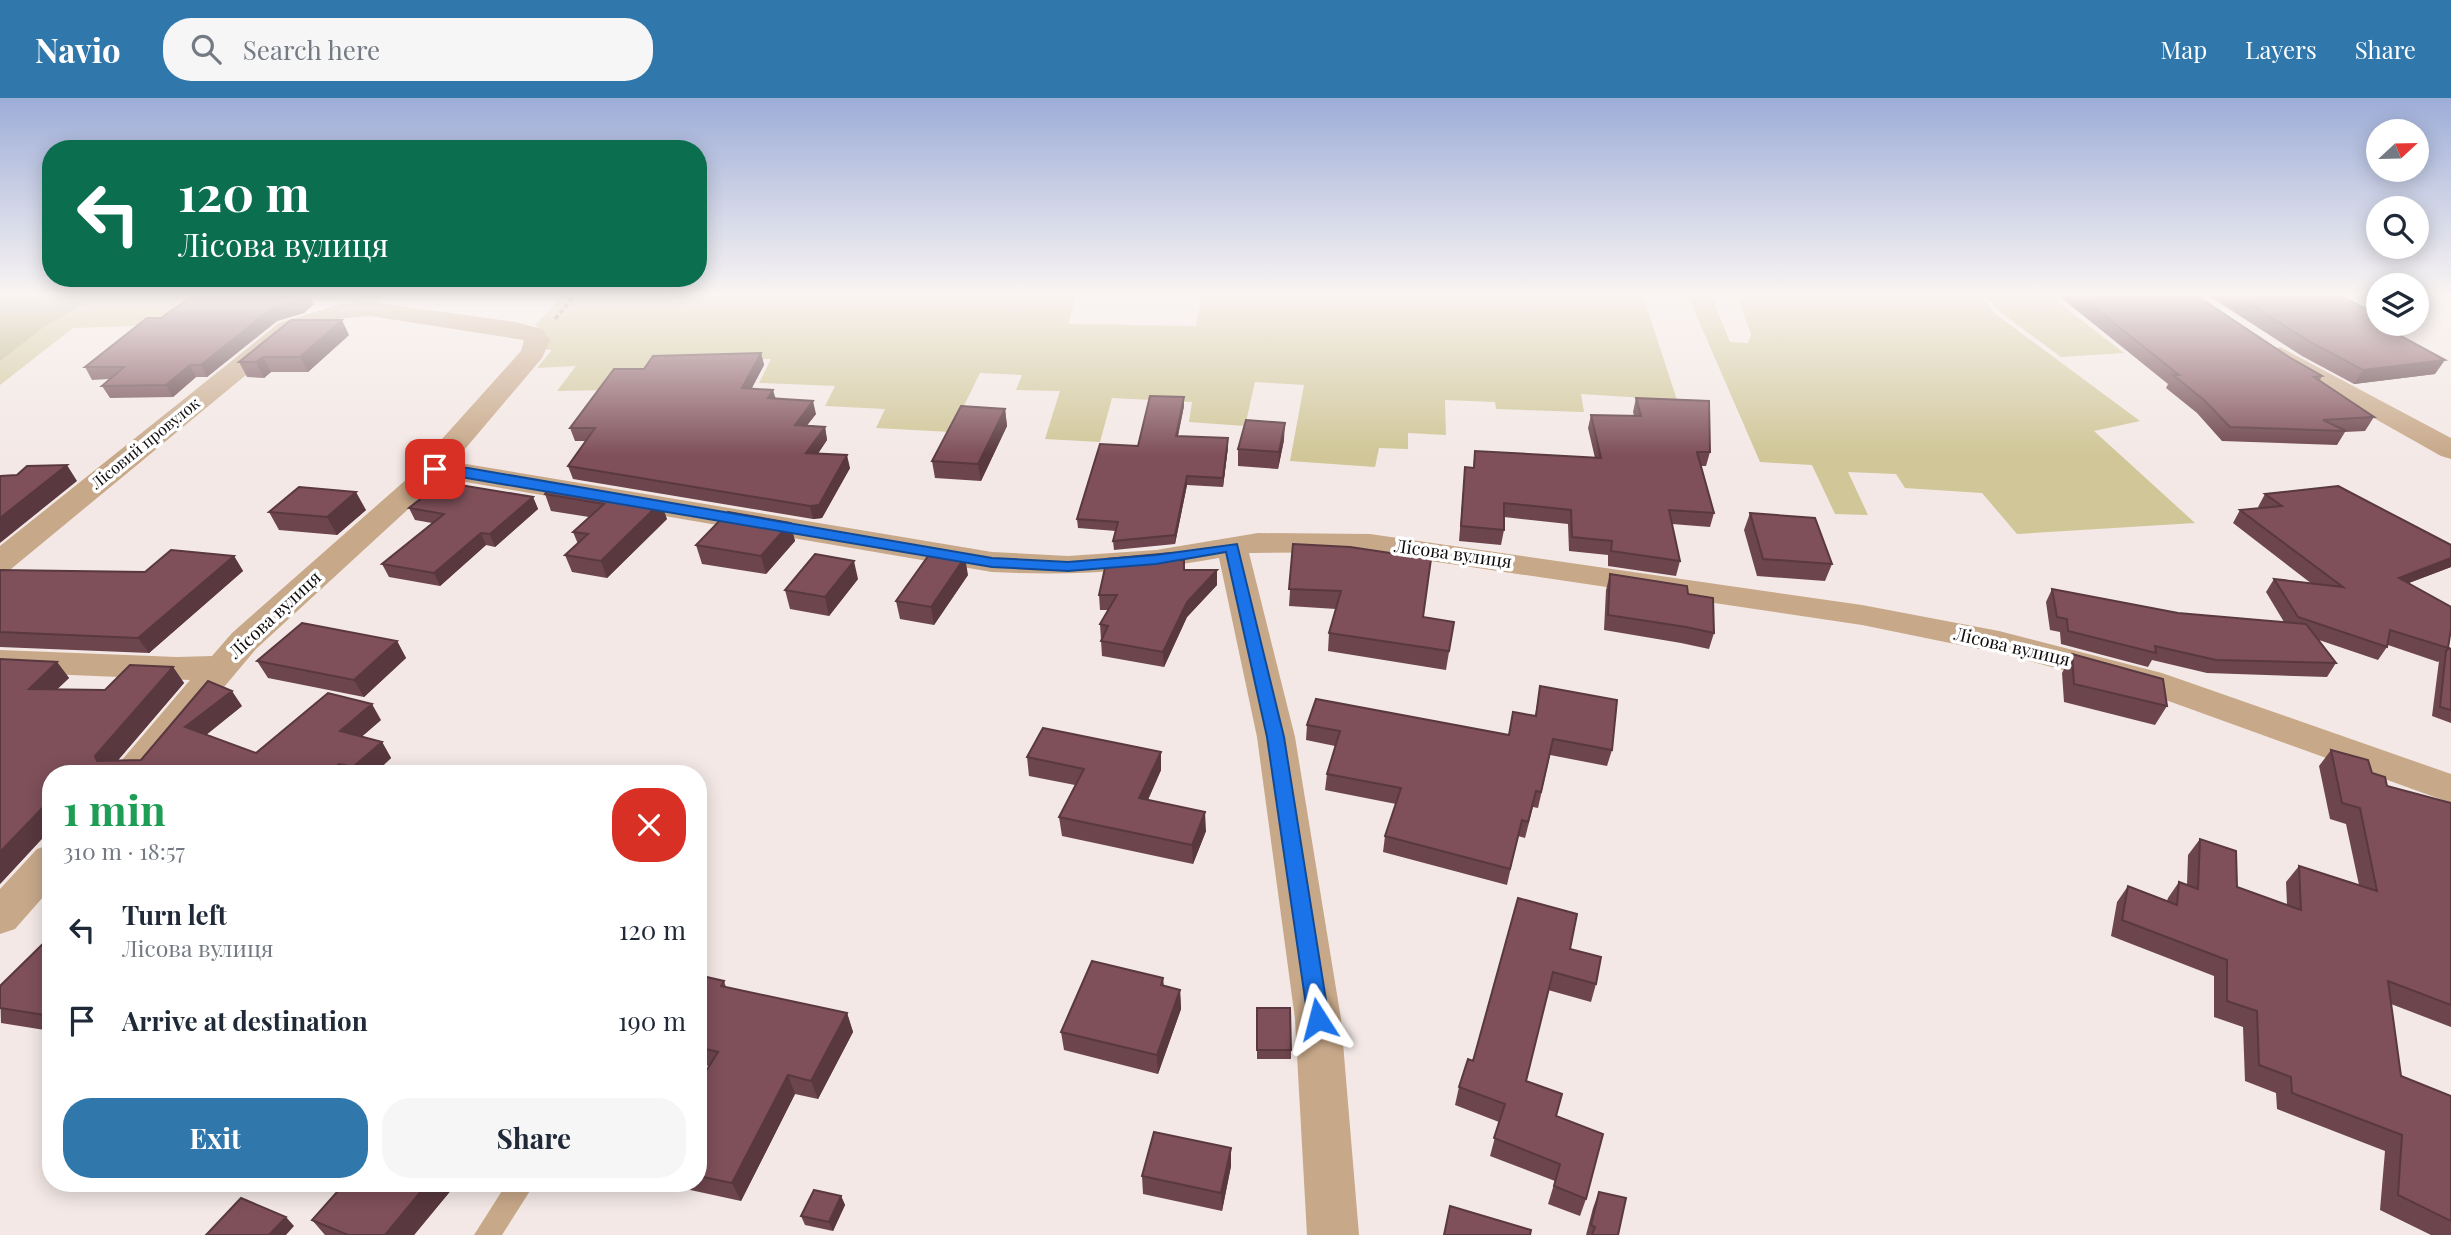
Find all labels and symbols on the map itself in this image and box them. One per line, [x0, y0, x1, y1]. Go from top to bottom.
north arrow [2366, 119, 2429, 182]
street label: Лісовий провулок [85, 392, 204, 494]
pin [405, 439, 465, 499]
street label: Лісова вулиця [1392, 533, 1514, 573]
street label: Лісова вулиця [222, 565, 326, 664]
street label: Лісова вулиця [1951, 621, 2073, 671]
position arrow [1281, 982, 1355, 1056]

